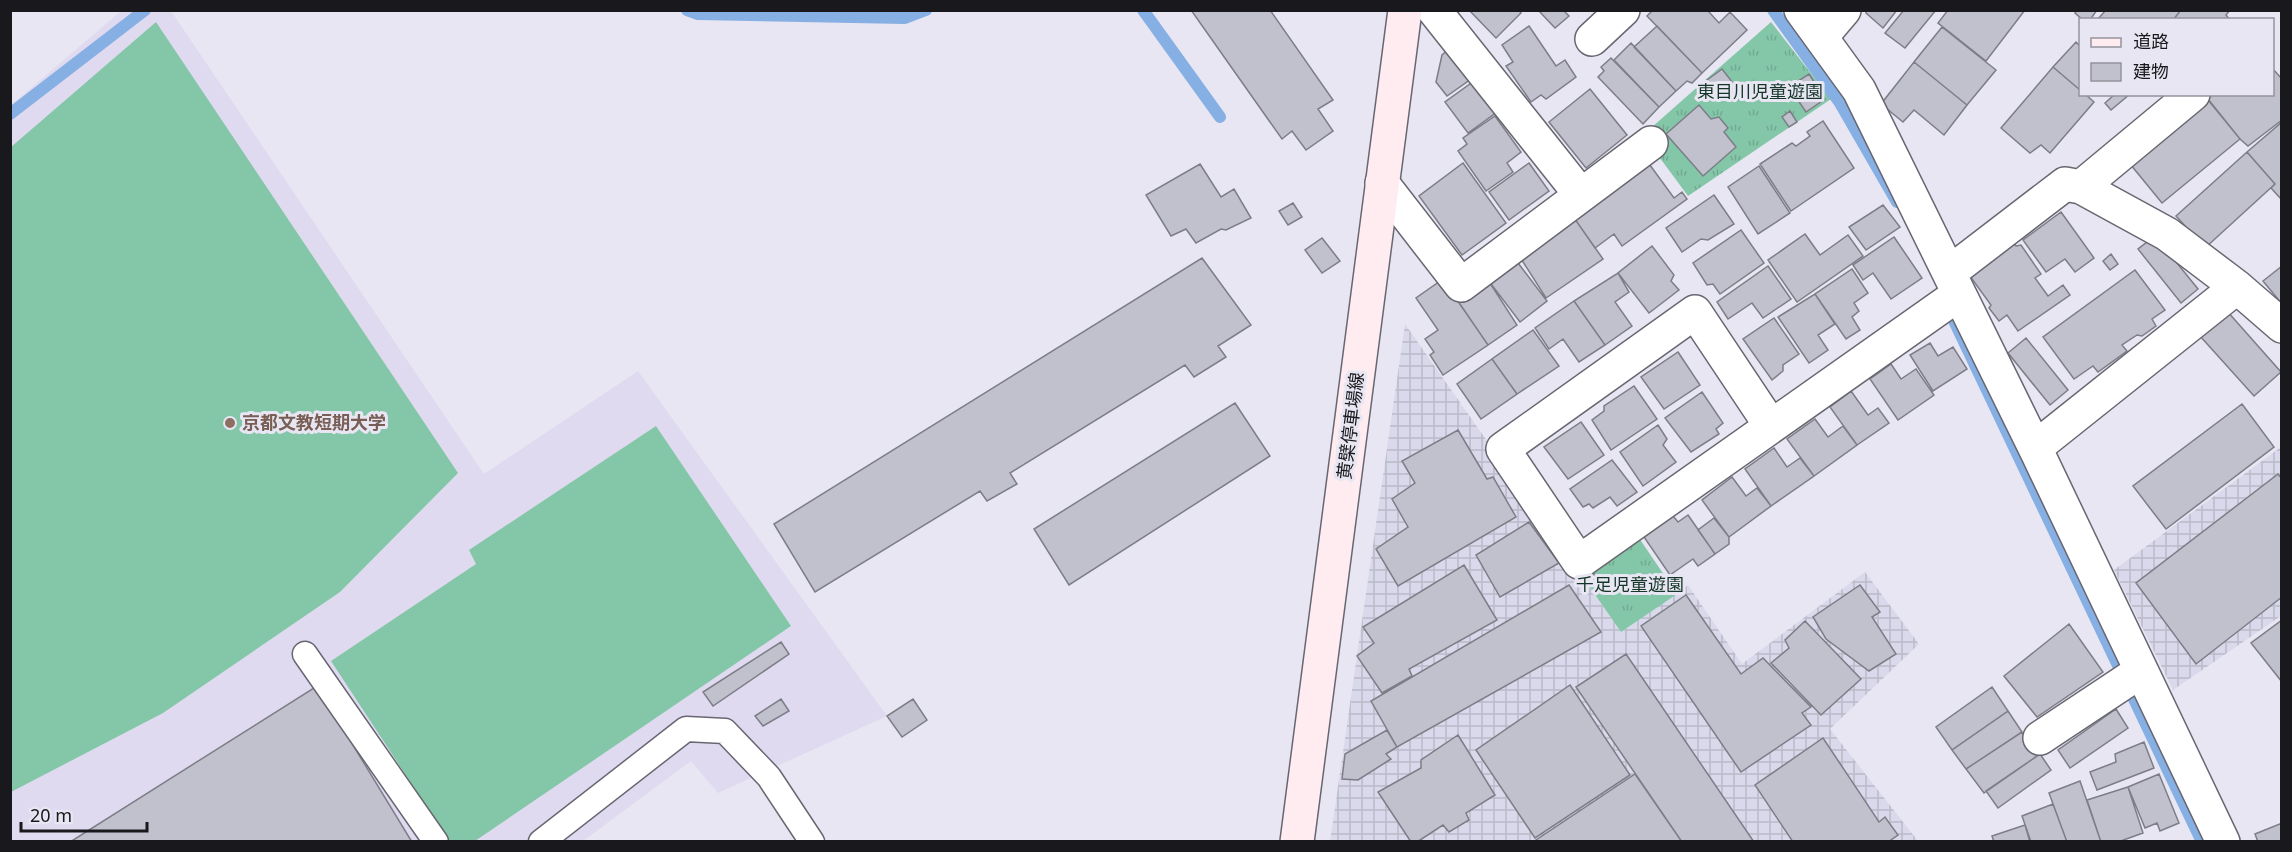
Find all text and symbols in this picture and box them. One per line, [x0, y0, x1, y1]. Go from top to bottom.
legend [2079, 18, 2274, 96]
text: 道路 [2133, 29, 2169, 53]
text: 建物 [2133, 59, 2169, 83]
park label: 東目川児童遊園 [1697, 79, 1823, 103]
street label: 黄檗停車場線 [1332, 371, 1368, 481]
place label: 京都文教短期大学 [242, 410, 386, 434]
marker: 京都文教短期大学 [223, 416, 237, 430]
park label: 千足児童遊園 [1576, 572, 1684, 596]
scale bar [21, 795, 147, 833]
text: 20 m [30, 803, 72, 827]

